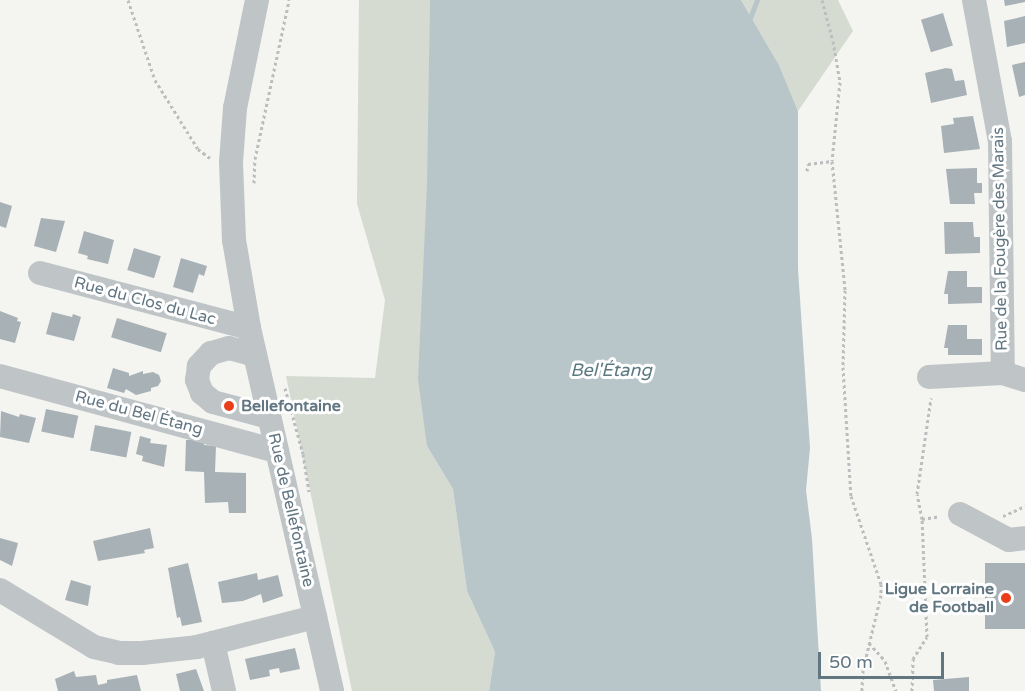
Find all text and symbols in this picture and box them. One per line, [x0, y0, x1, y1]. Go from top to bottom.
street label: Rue de la Fougère des Marais [988, 127, 1012, 351]
street label: Rue du Clos du Lac [72, 273, 218, 329]
water label: Bel'Étang [570, 359, 652, 381]
street label: Rue du Bel Étang [73, 387, 205, 439]
place label: Bellefontaine [241, 396, 341, 416]
marker: Bellefontaine [222, 399, 236, 413]
street label: Rue de Bellefontaine [264, 431, 318, 589]
place label: Ligue Lorraine de Football [885, 579, 994, 617]
marker: Ligue Lorraine de Football [999, 591, 1013, 605]
scale bar [821, 640, 947, 678]
text: 50 m [829, 651, 873, 673]

